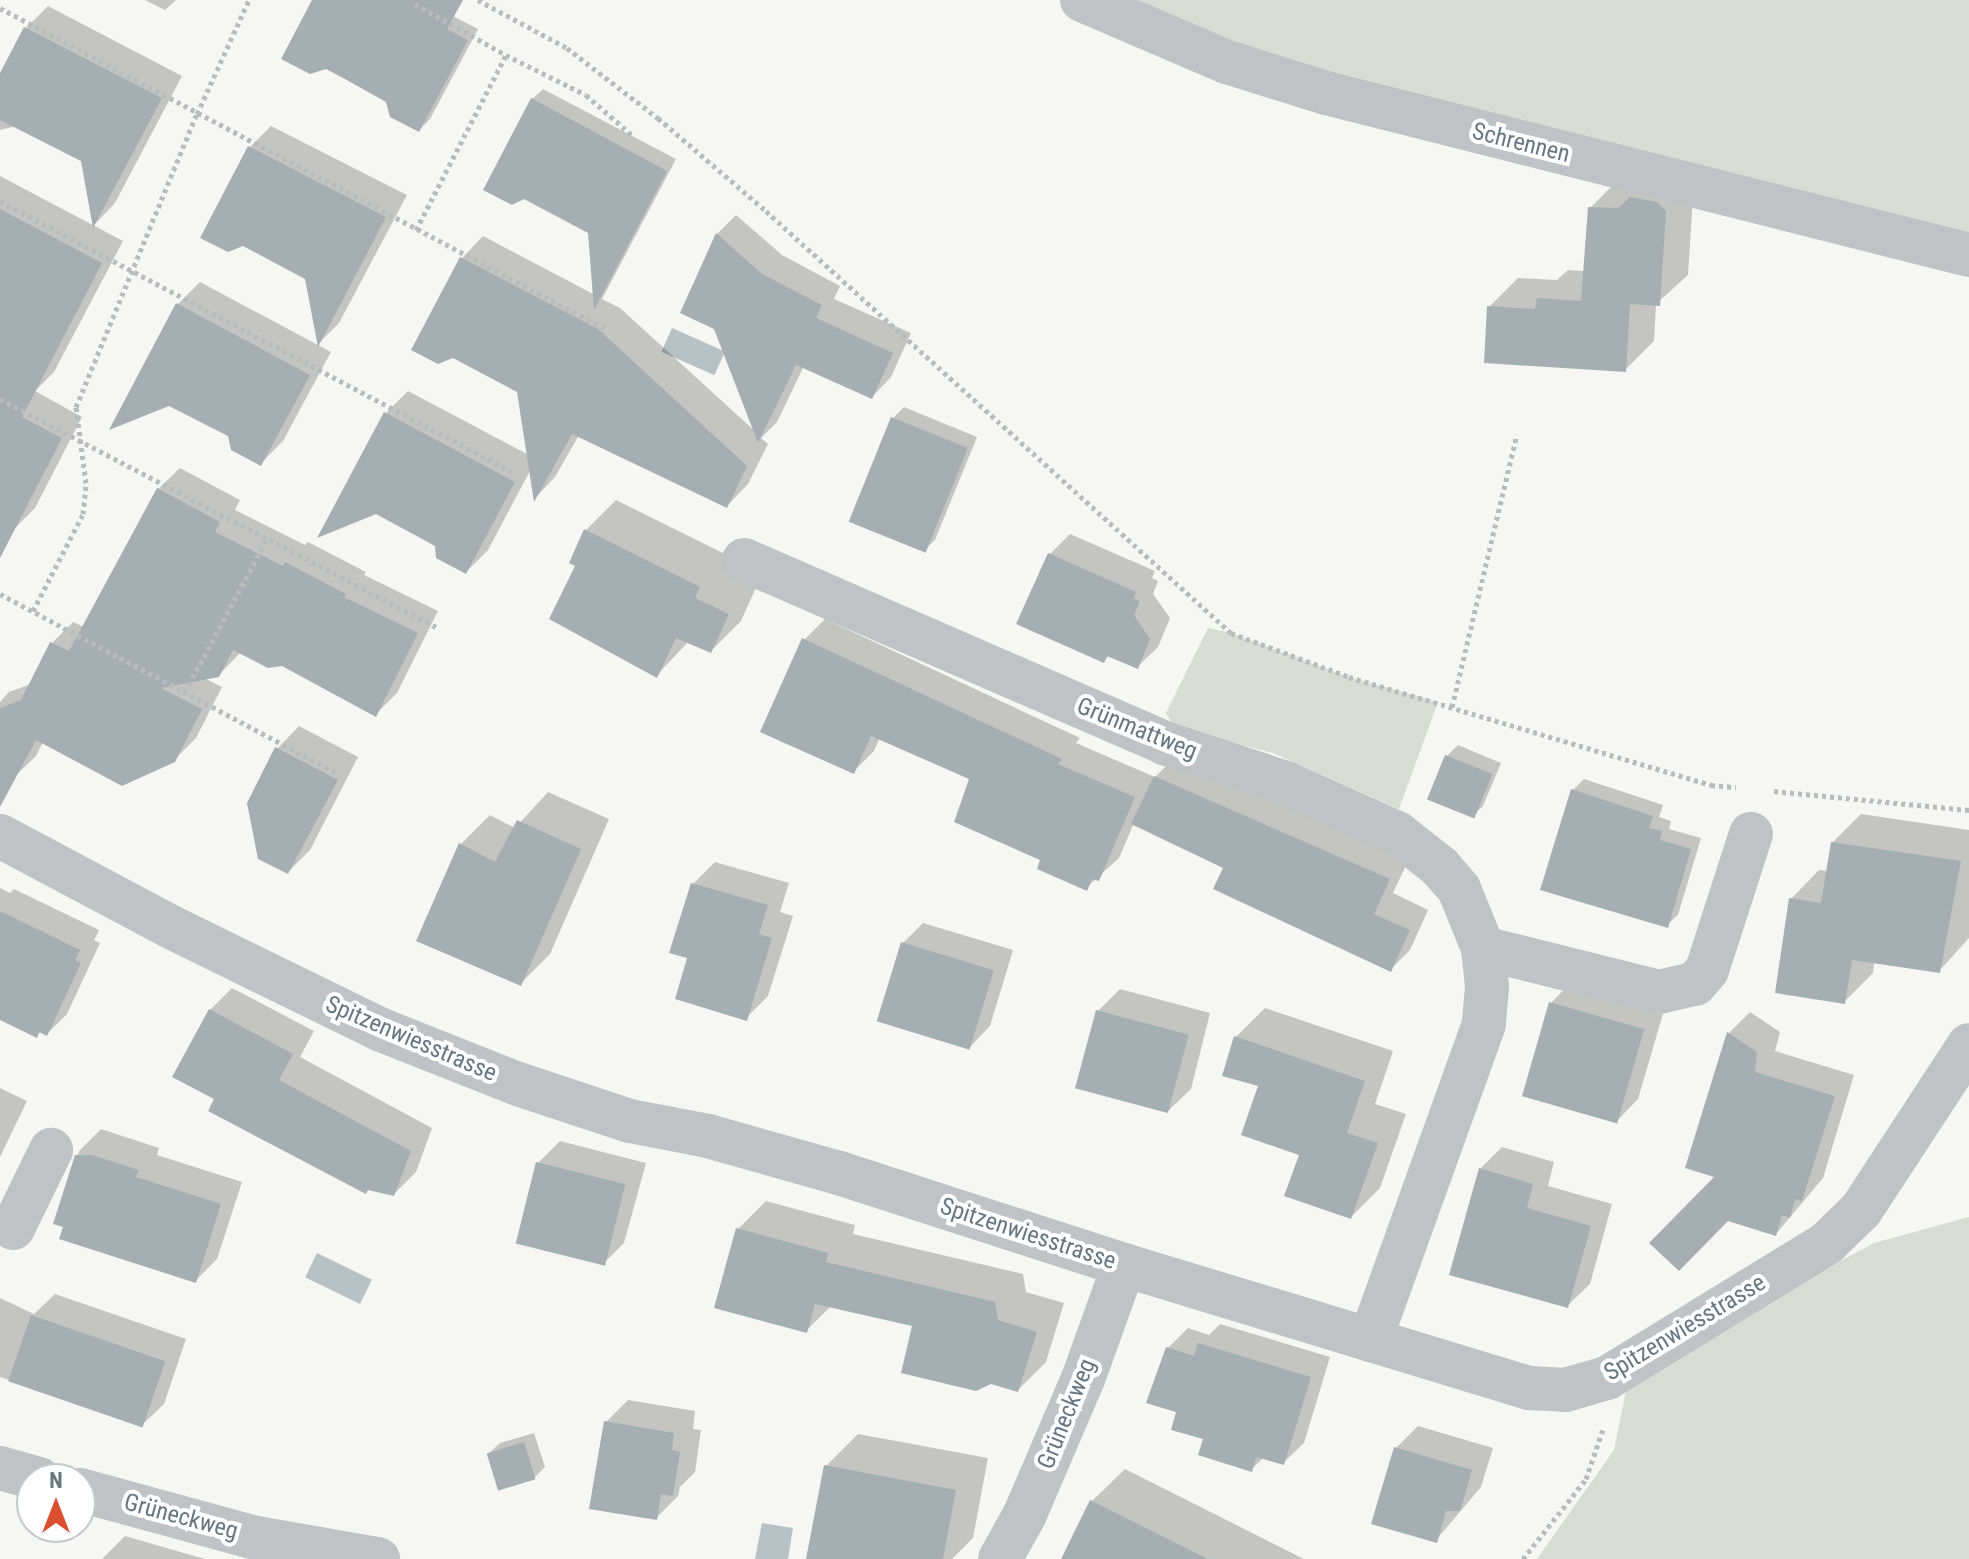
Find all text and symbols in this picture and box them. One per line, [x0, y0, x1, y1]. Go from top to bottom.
street label: Schrennen [1469, 117, 1573, 169]
street label: Grünmattweg [1073, 692, 1201, 766]
street label: Spitzenwiesstrasse [321, 990, 501, 1088]
street label: Spitzenwiesstrasse [937, 1192, 1119, 1276]
street label: Spitzenwiesstrasse [1599, 1269, 1771, 1387]
street label: Grüneckweg [1032, 1355, 1102, 1473]
north arrow [16, 1463, 96, 1543]
text: N [49, 1468, 63, 1493]
street label: Grüneckweg [121, 1488, 241, 1546]

